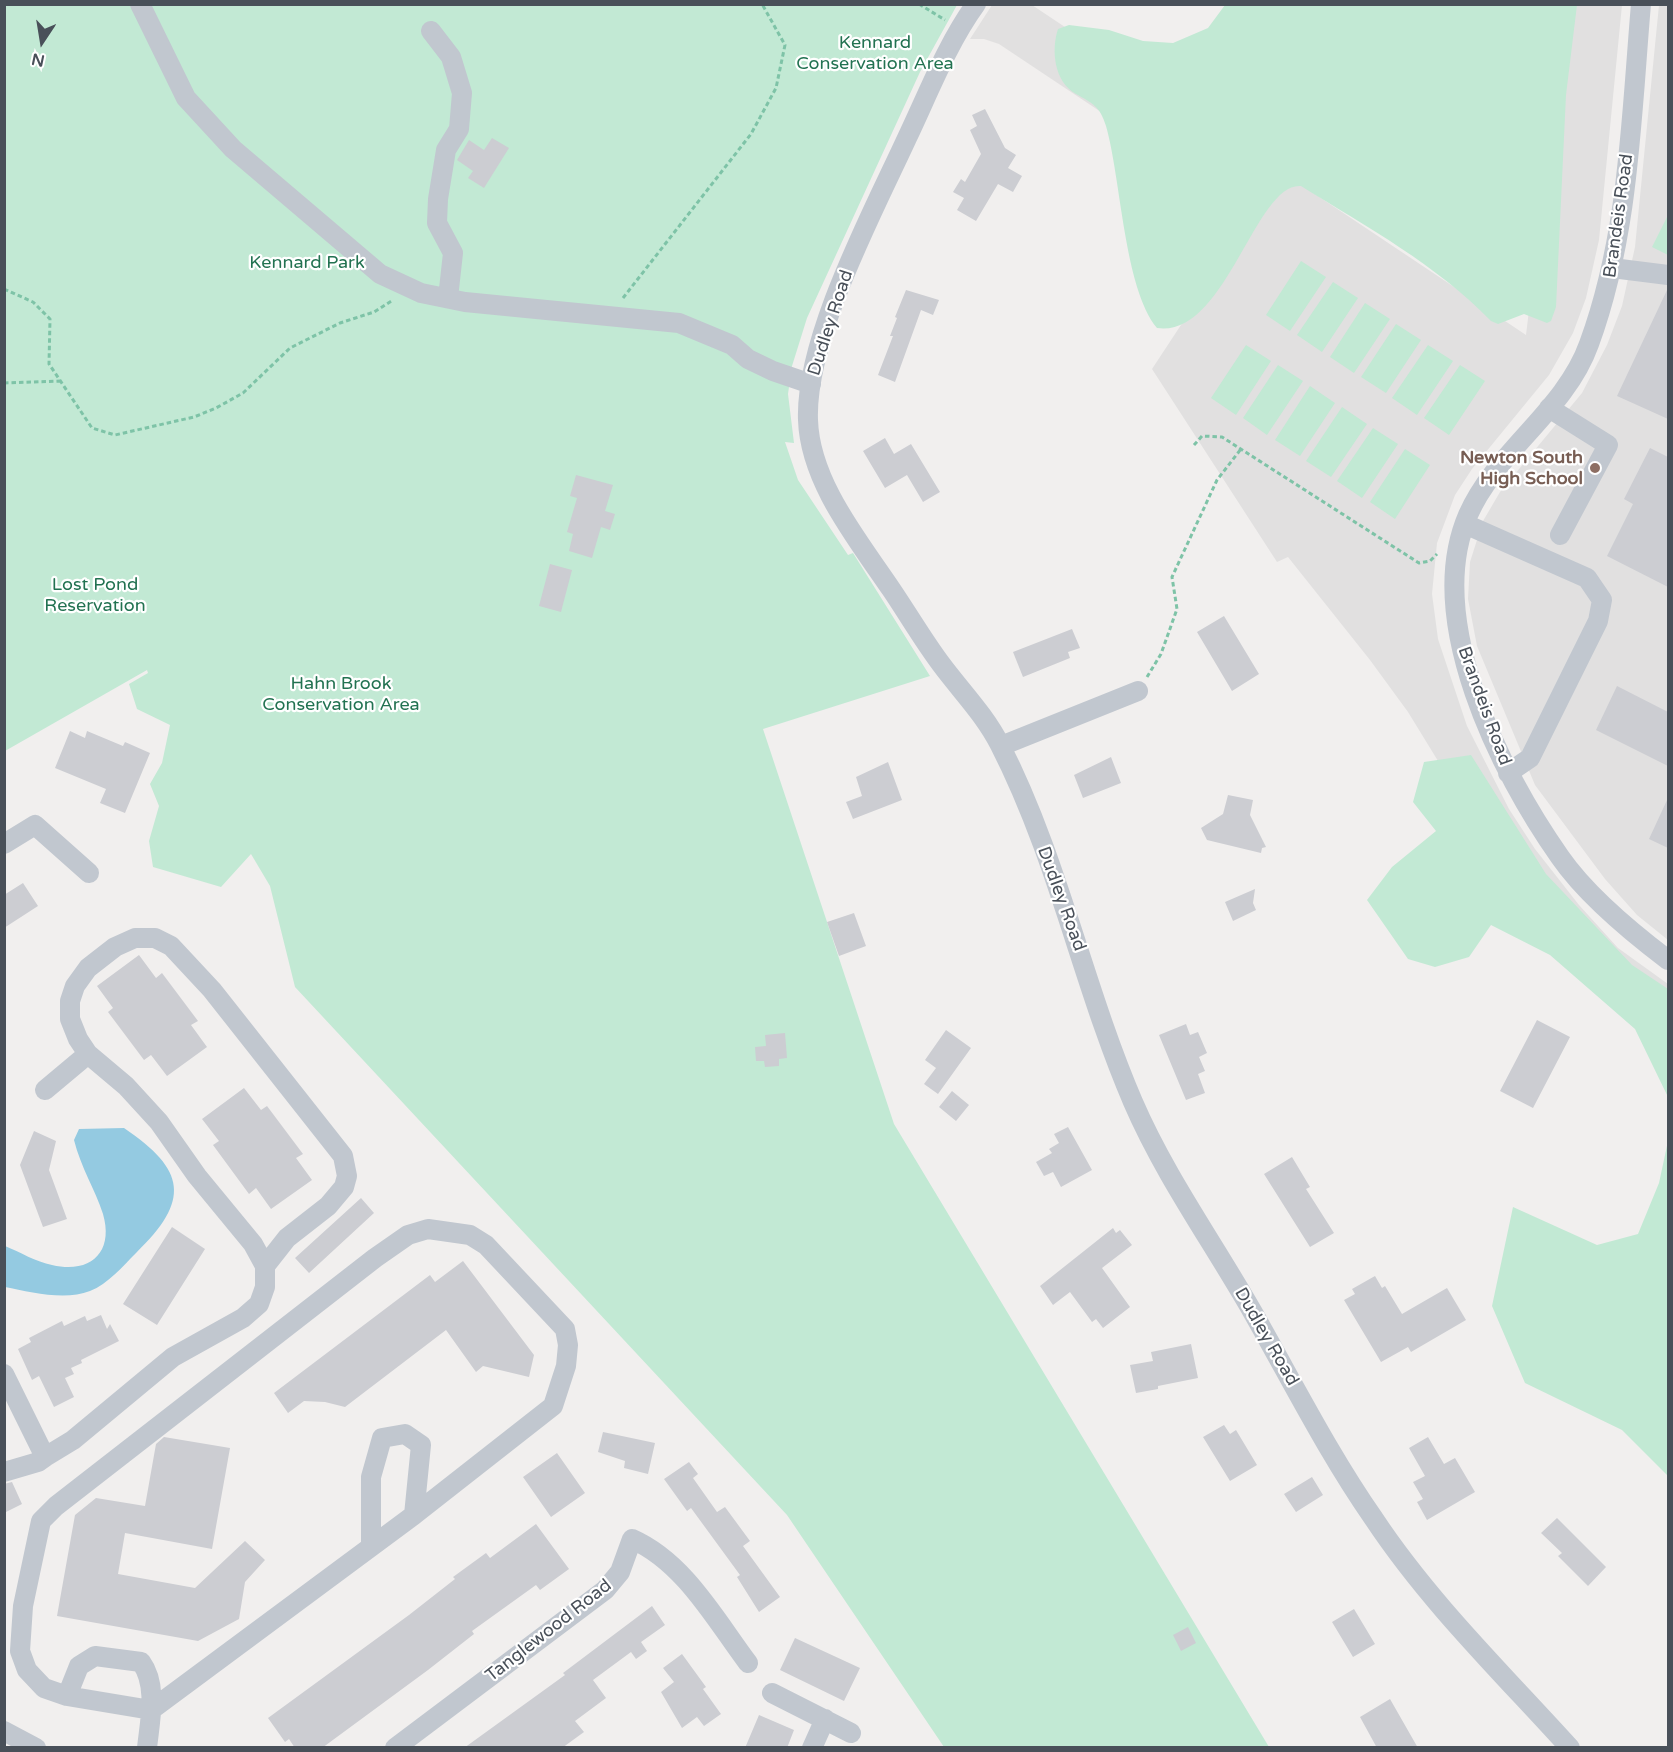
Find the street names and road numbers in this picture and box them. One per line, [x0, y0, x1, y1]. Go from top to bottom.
street label: Brandeis Road [1600, 153, 1638, 279]
street label: Dudley Road [804, 267, 858, 379]
street label: Brandeis Road [1452, 644, 1516, 768]
street label: Dudley Road [1032, 844, 1090, 954]
street label: Dudley Road [1229, 1284, 1303, 1390]
street label: Tanglewood Road [482, 1575, 616, 1687]

